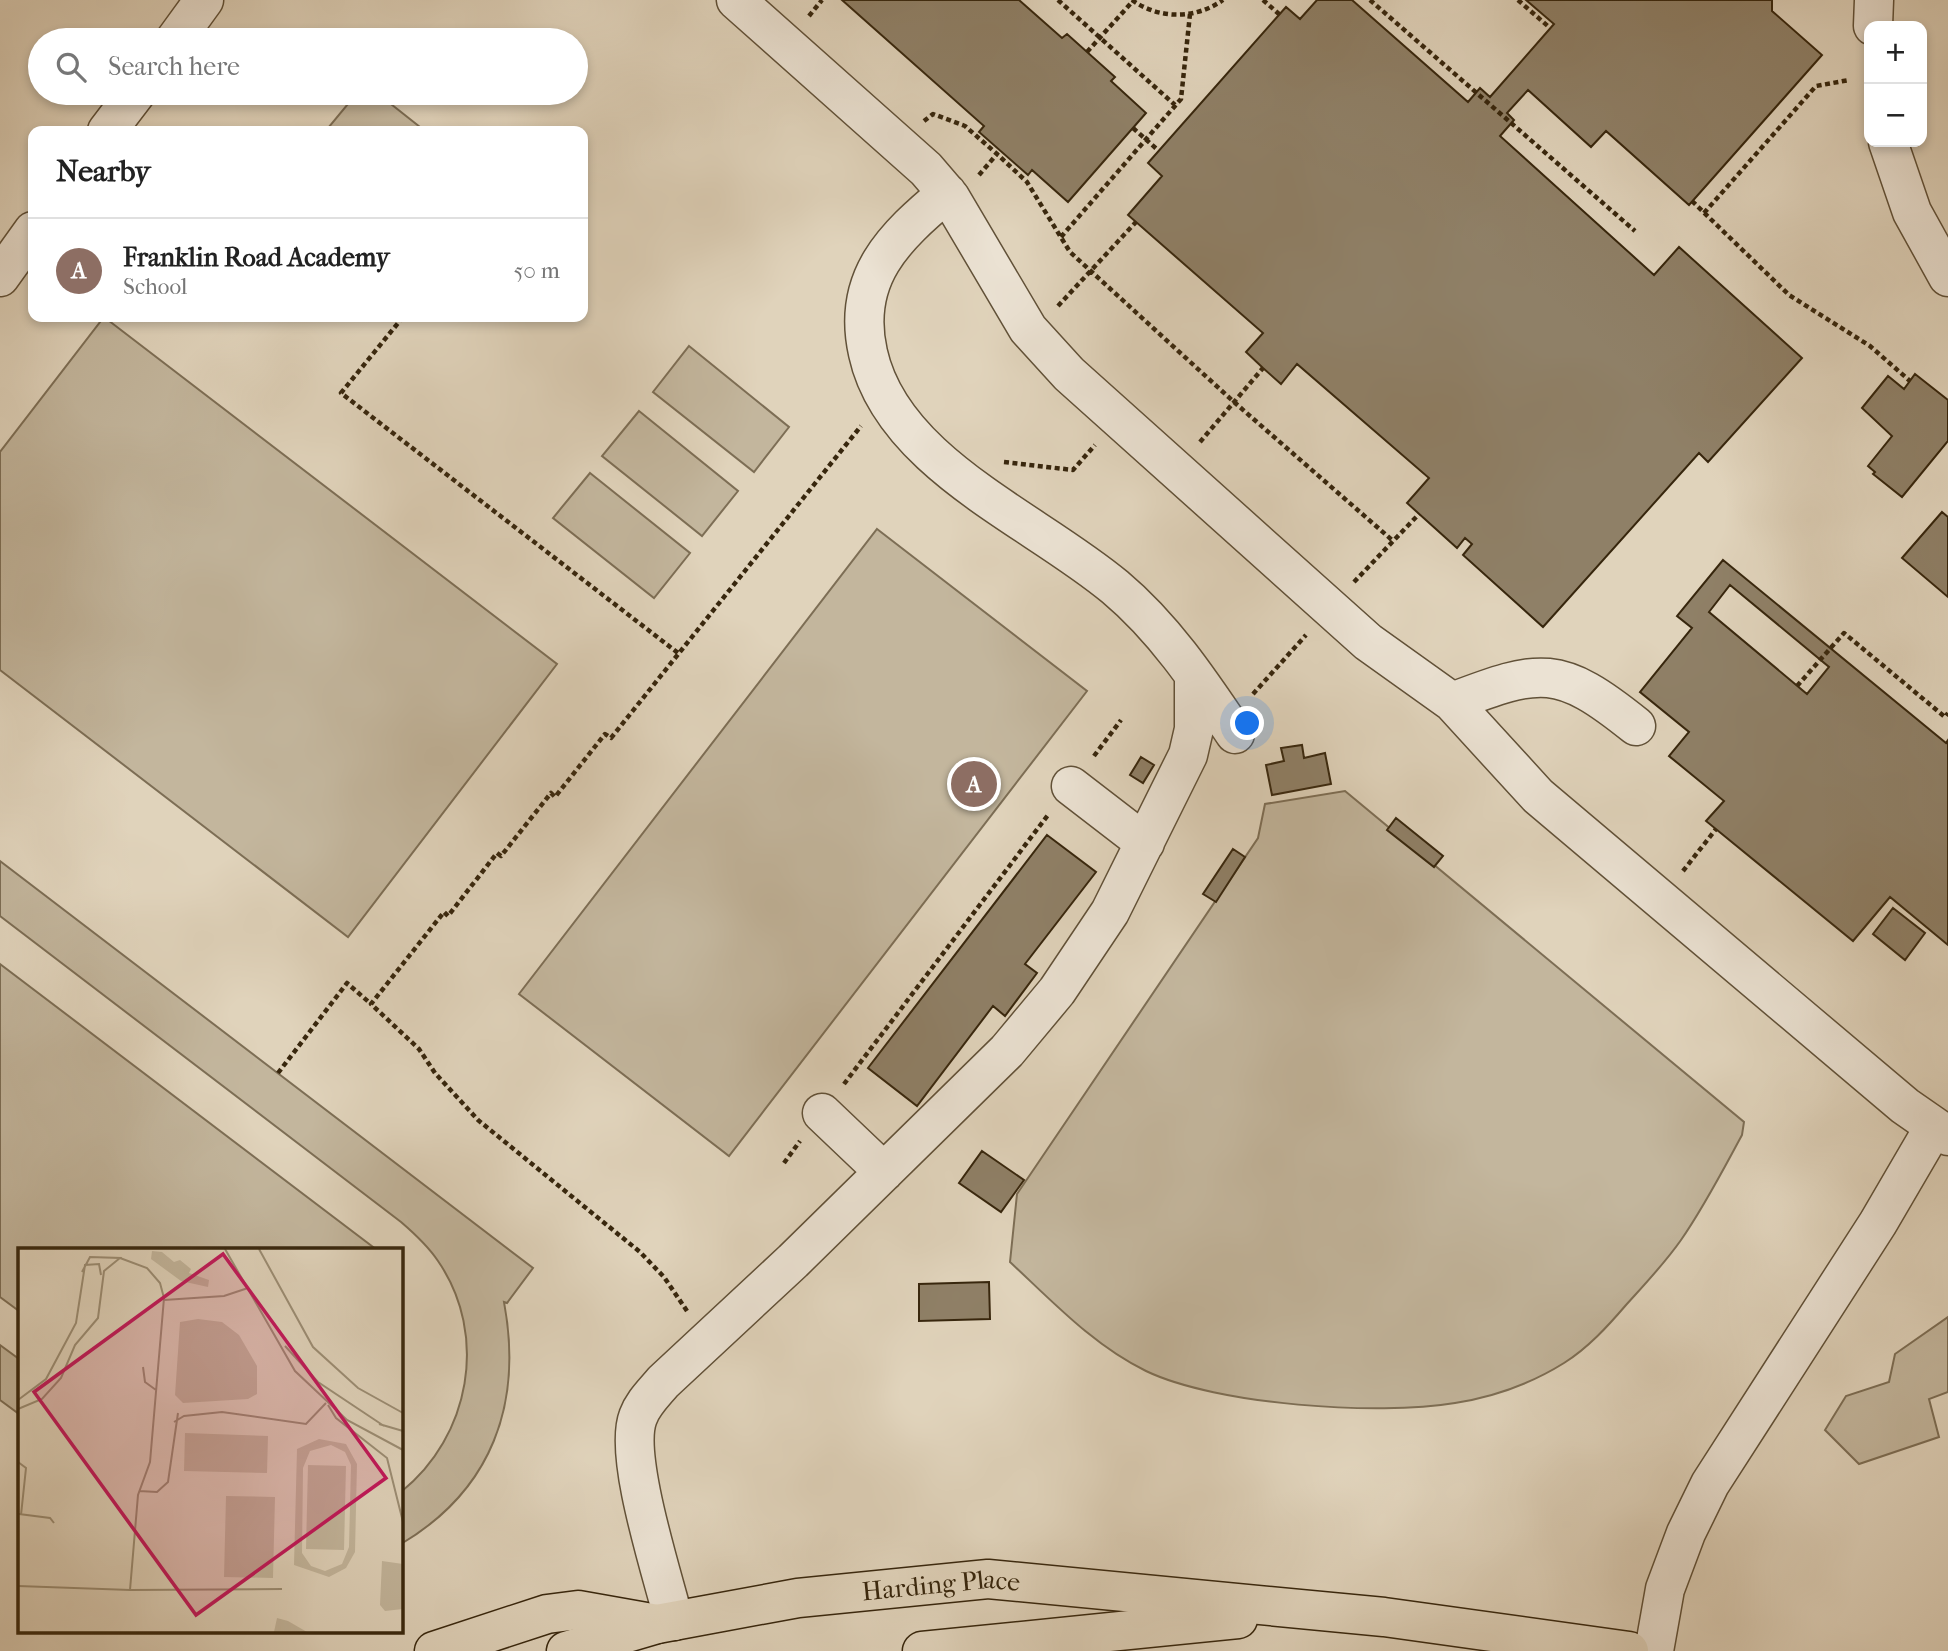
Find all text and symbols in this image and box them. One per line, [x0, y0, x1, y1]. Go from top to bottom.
map controls [1864, 21, 1927, 147]
button: + [1864, 21, 1927, 84]
search box [28, 28, 588, 105]
icon: search [52, 48, 90, 86]
text: Search here [108, 51, 240, 82]
button: − [1864, 84, 1927, 147]
text: Nearby [56, 154, 151, 189]
text: Franklin Road Academy [123, 242, 390, 273]
text: A [72, 257, 86, 284]
text: 50 m [513, 257, 560, 284]
text: School [123, 273, 187, 300]
your location [1230, 706, 1264, 740]
pin: A [951, 758, 997, 810]
inset map [18, 1248, 402, 1634]
street label: Harding Place [860, 1563, 1022, 1607]

